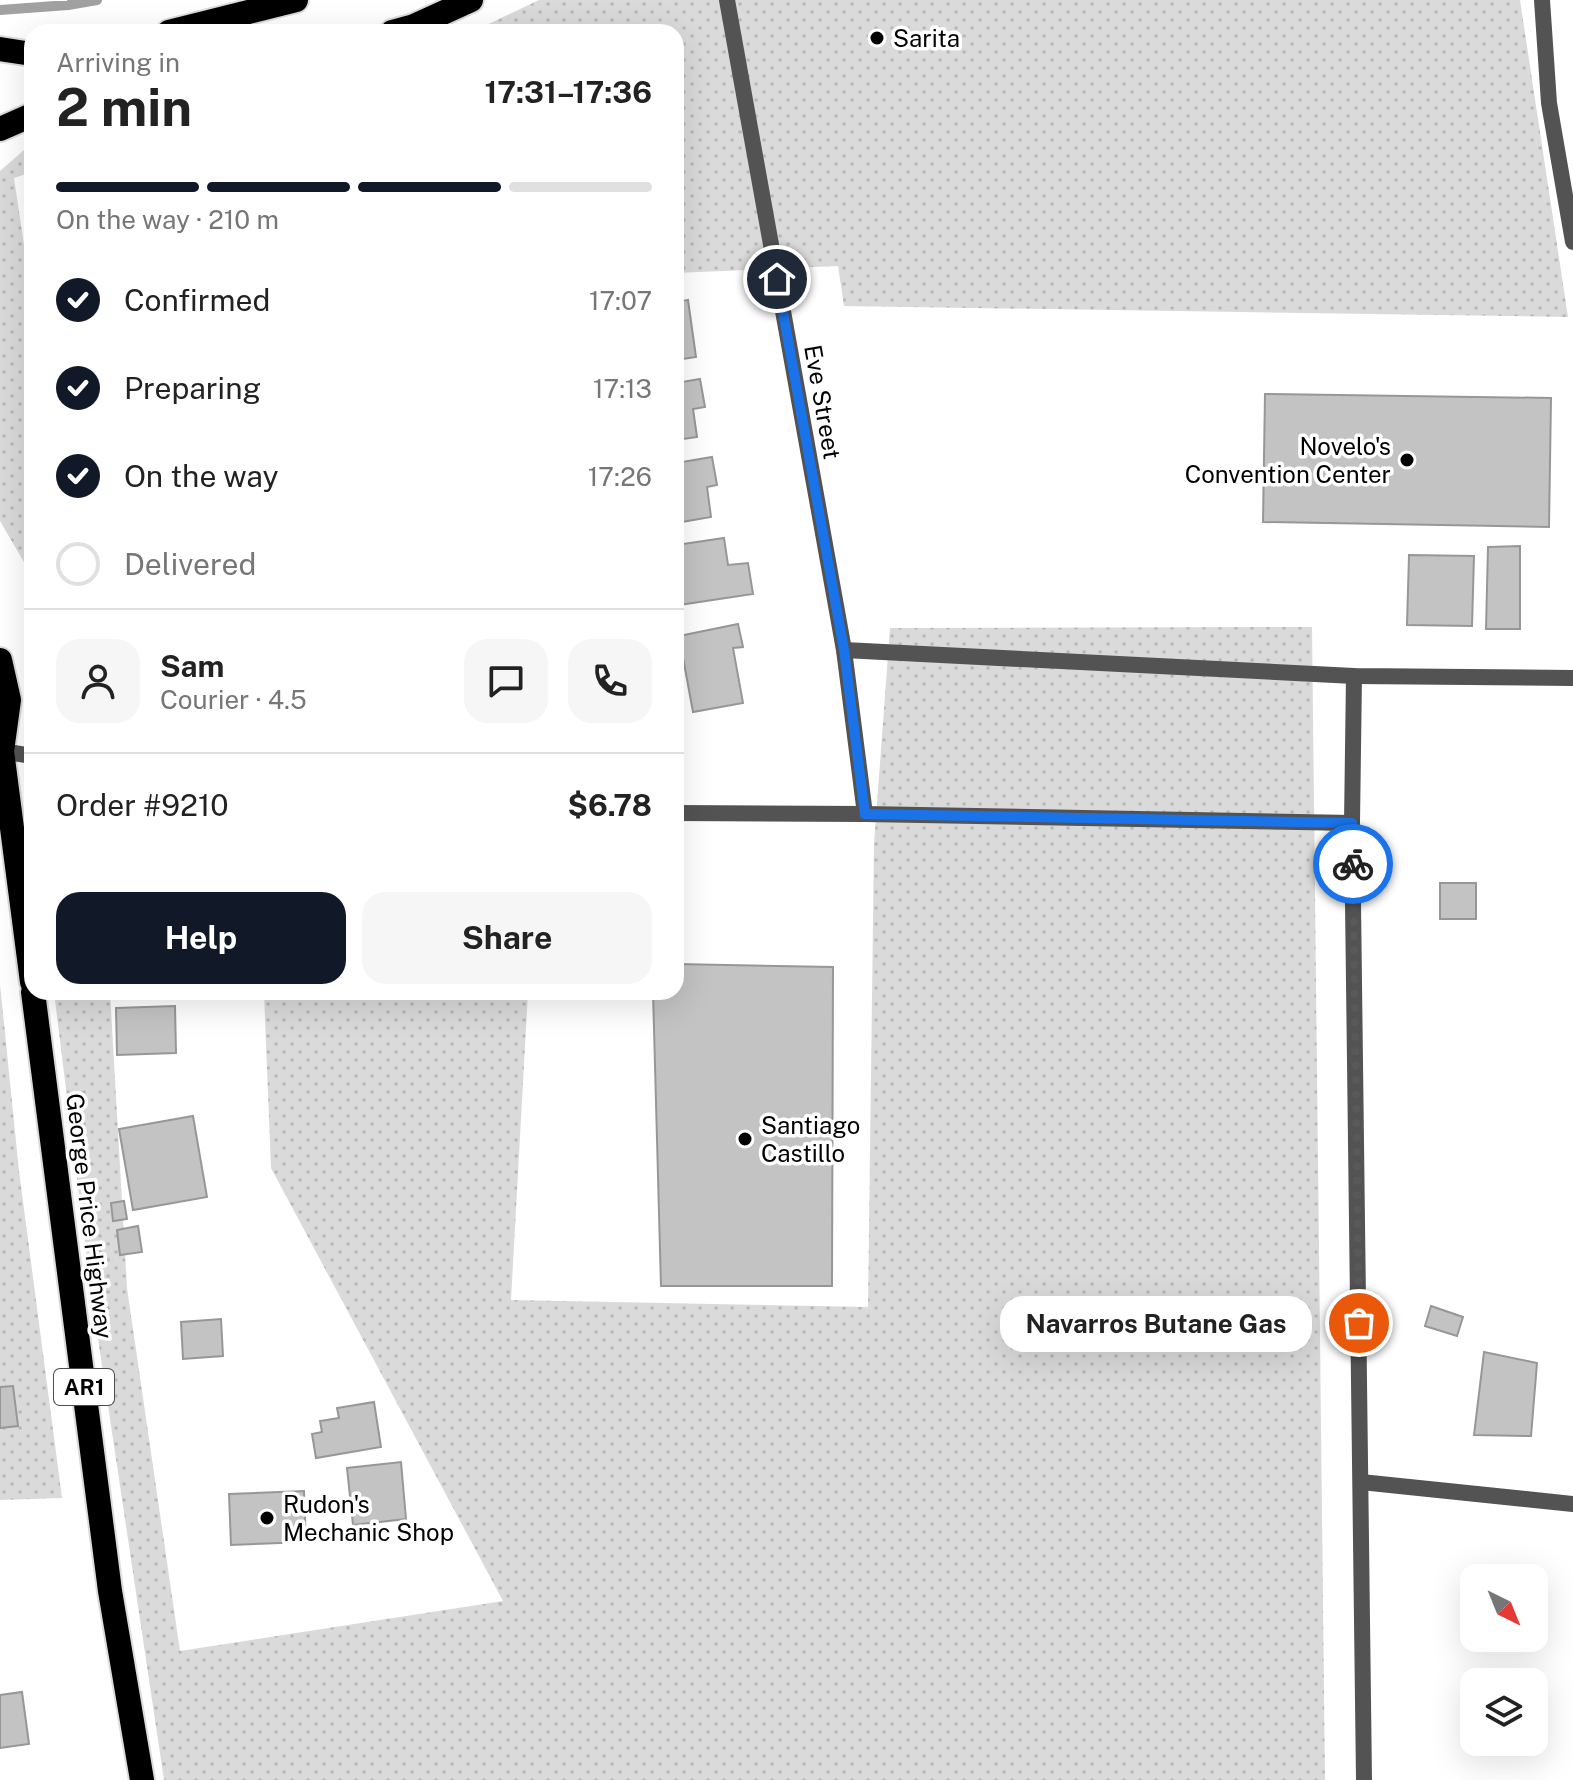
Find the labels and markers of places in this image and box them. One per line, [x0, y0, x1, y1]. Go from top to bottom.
place label: Sarita [893, 24, 960, 52]
marker: Sarita [868, 29, 886, 47]
pin [743, 245, 811, 313]
place label: Novelo's Convention Center [1185, 432, 1391, 488]
marker: Novelo's Convention Center [1398, 451, 1416, 469]
place label: Santiago Castillo [761, 1111, 860, 1167]
marker: Santiago Castillo [736, 1130, 754, 1148]
pin [1325, 1289, 1393, 1357]
callout: Navarros Butane Gas [999, 1295, 1311, 1351]
place label: Rudon's Mechanic Shop [283, 1490, 454, 1546]
marker: Rudon's Mechanic Shop [258, 1509, 276, 1527]

